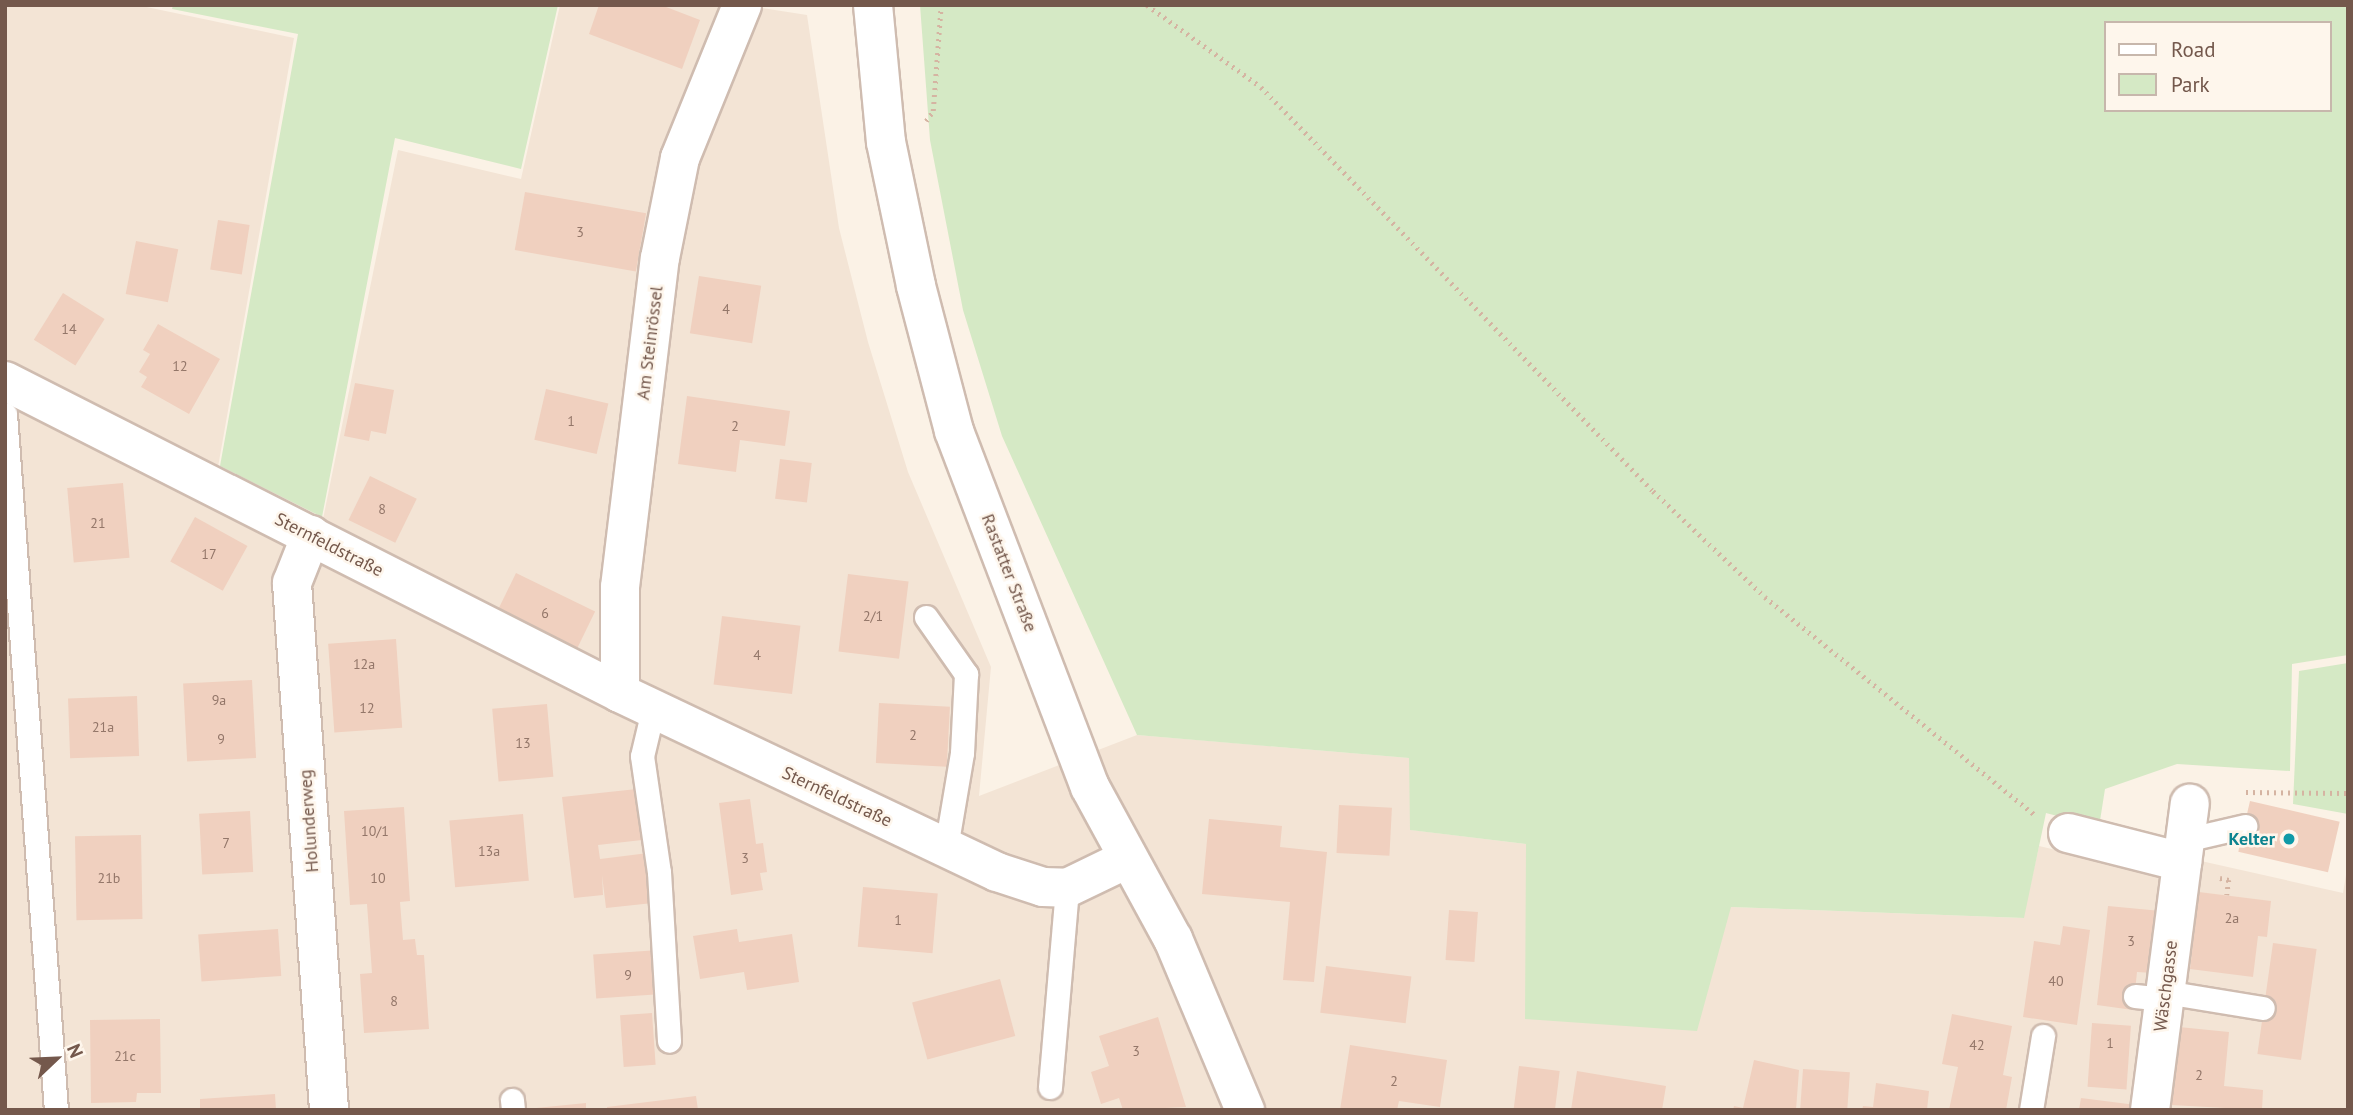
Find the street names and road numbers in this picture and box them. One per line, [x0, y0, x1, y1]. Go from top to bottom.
street label: Am Steinrössel [632, 285, 668, 401]
street label: Sternfeldstraße [271, 508, 387, 582]
street label: Rastatter Straße [977, 511, 1041, 635]
street label: Sternfeldstraße [779, 762, 895, 832]
street label: Holunderweg [295, 769, 323, 873]
street label: Wäschgasse [2150, 939, 2182, 1033]

